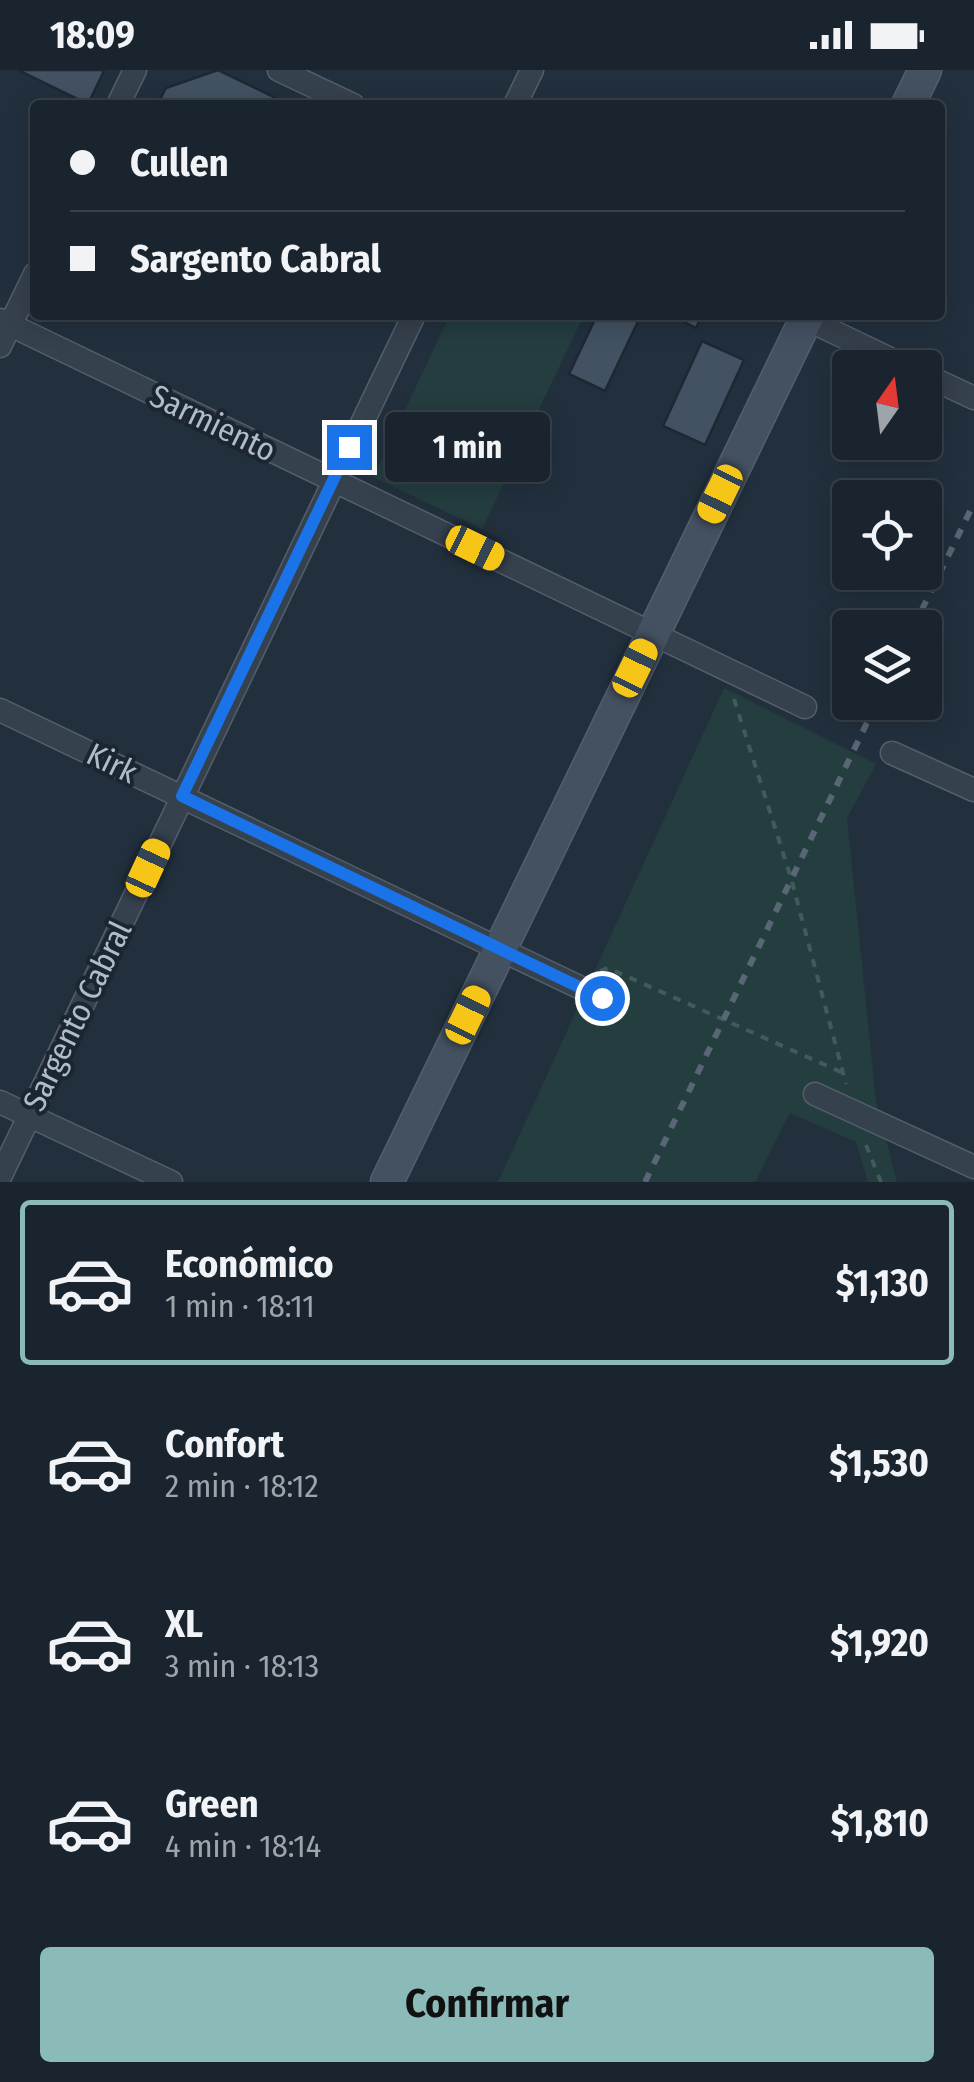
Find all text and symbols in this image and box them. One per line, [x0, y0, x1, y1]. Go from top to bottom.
text: 18:09 [50, 12, 135, 58]
text: Cullen [130, 140, 229, 186]
text: Sargento Cabral [130, 236, 381, 282]
north arrow [832, 350, 942, 460]
map controls [832, 350, 942, 720]
street label: Sarmiento [144, 376, 282, 470]
callout: 1 min [384, 412, 549, 482]
route end [327, 425, 372, 470]
text: 1 min [433, 428, 502, 466]
car [693, 460, 747, 528]
button: locate [832, 480, 942, 590]
car [441, 521, 509, 575]
button: layers [832, 610, 942, 720]
car [608, 634, 662, 702]
street label: Kirk [81, 735, 143, 791]
car [122, 834, 174, 902]
street label: Sargento Cabral [15, 915, 139, 1117]
route start [580, 976, 625, 1021]
car [441, 981, 495, 1049]
icon: car [45, 1238, 135, 1328]
text: Económico [165, 1241, 334, 1287]
text: $1,130 [836, 1260, 929, 1306]
text: 1 min · 18:11 [165, 1287, 315, 1325]
icon: car [45, 1418, 135, 1508]
text: Confort [165, 1421, 284, 1467]
text: $1,530 [829, 1440, 929, 1486]
text: 2 min · 18:12 [165, 1467, 319, 1505]
icon: car [45, 1598, 135, 1688]
text: XL [165, 1601, 203, 1647]
text: $1,920 [830, 1620, 929, 1666]
text: 3 min · 18:13 [165, 1647, 319, 1685]
icon: car [45, 1778, 135, 1868]
text: Green [165, 1781, 259, 1827]
text: $1,810 [831, 1800, 929, 1846]
text: 4 min · 18:14 [165, 1827, 321, 1865]
button: Confirmar [40, 1947, 934, 2062]

